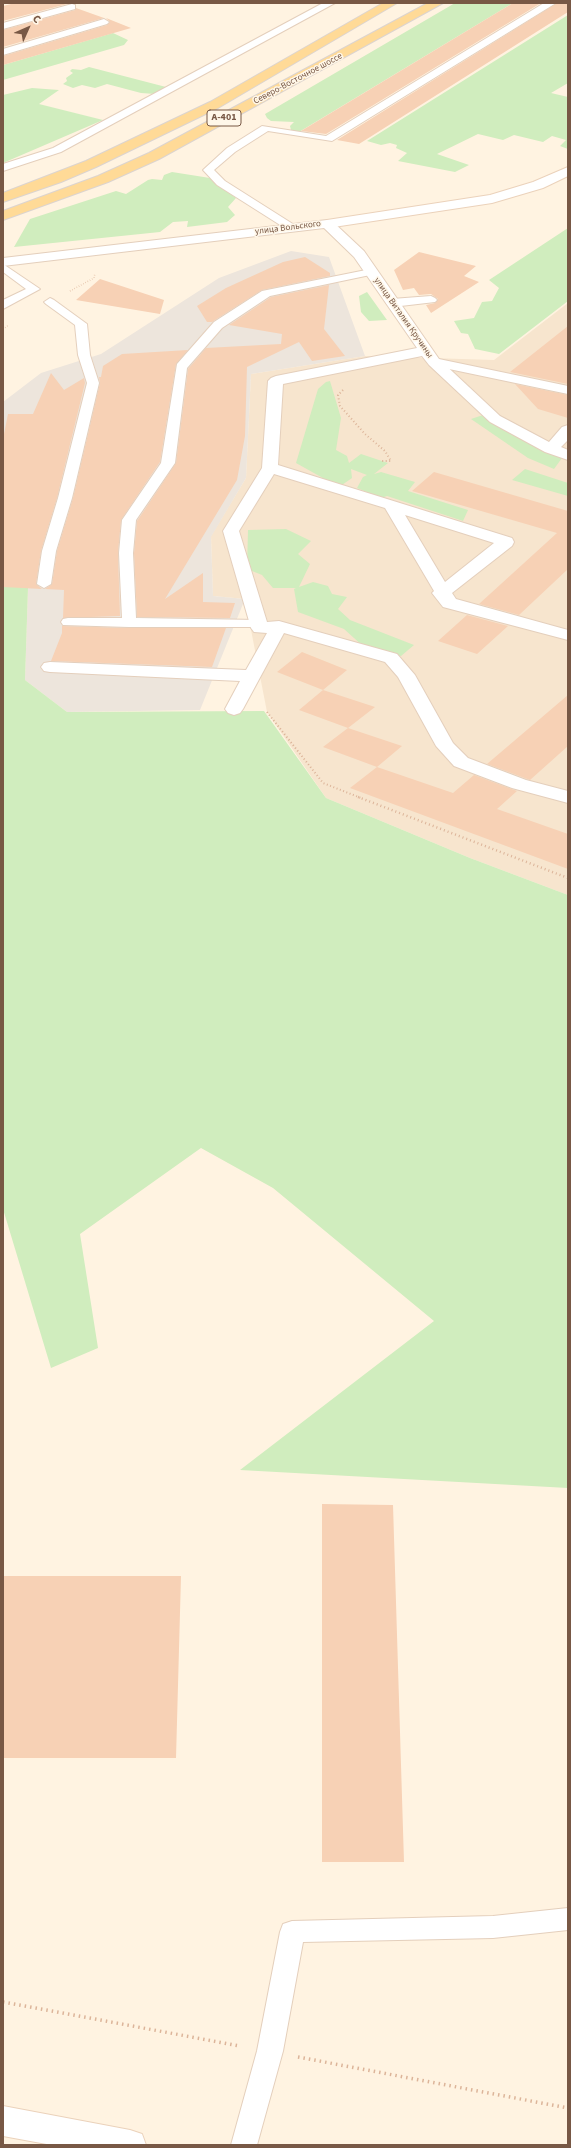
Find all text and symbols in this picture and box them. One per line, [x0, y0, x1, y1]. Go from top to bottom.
north arrow [8, 8, 48, 48]
text: С [29, 12, 44, 27]
street label: Северо-Восточное шоссе [252, 51, 344, 107]
road number: А-401 [207, 110, 241, 126]
street label: улица Вольского [254, 219, 322, 237]
street label: улица Виталия Кручины [371, 276, 435, 360]

